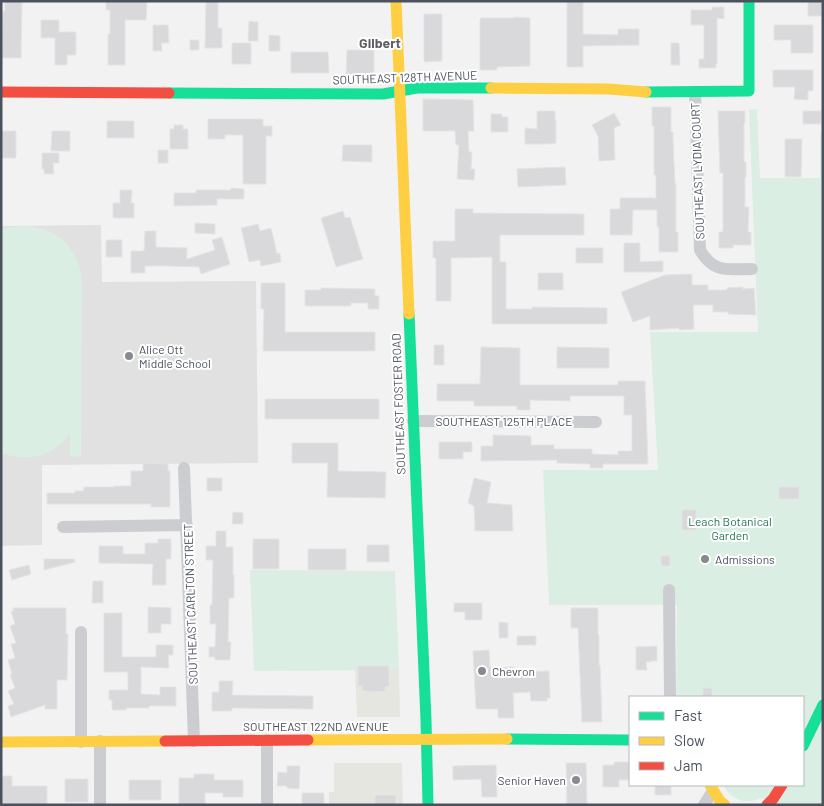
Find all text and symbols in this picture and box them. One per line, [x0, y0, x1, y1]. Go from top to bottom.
district label: Gilbert [359, 34, 401, 51]
street label: SOUTHEAST 128TH AVENUE [332, 67, 478, 87]
street label: SOUTHEAST LYDIA COURT [688, 102, 706, 240]
street label: SOUTHEAST FOSTER ROAD [389, 333, 407, 475]
place label: Alice Ott Middle School [139, 342, 211, 370]
marker: Alice Ott Middle School [123, 350, 135, 362]
street label: SOUTHEAST 125TH PLACE [435, 414, 573, 428]
park label: Leach Botanical Garden [688, 514, 772, 542]
street label: SOUTHEAST CARLTON STREET [180, 523, 200, 685]
place label: Admissions [715, 552, 775, 566]
marker: Admissions [699, 553, 711, 565]
place label: Chevron [492, 664, 535, 678]
marker: Chevron [476, 665, 488, 677]
legend [629, 696, 804, 786]
text: Fast [674, 706, 702, 724]
street label: SOUTHEAST 122ND AVENUE [243, 719, 389, 733]
text: Slow [674, 731, 705, 749]
text: Jam [674, 756, 703, 774]
place label: Senior Haven [497, 773, 566, 787]
marker: Senior Haven [570, 774, 582, 786]

